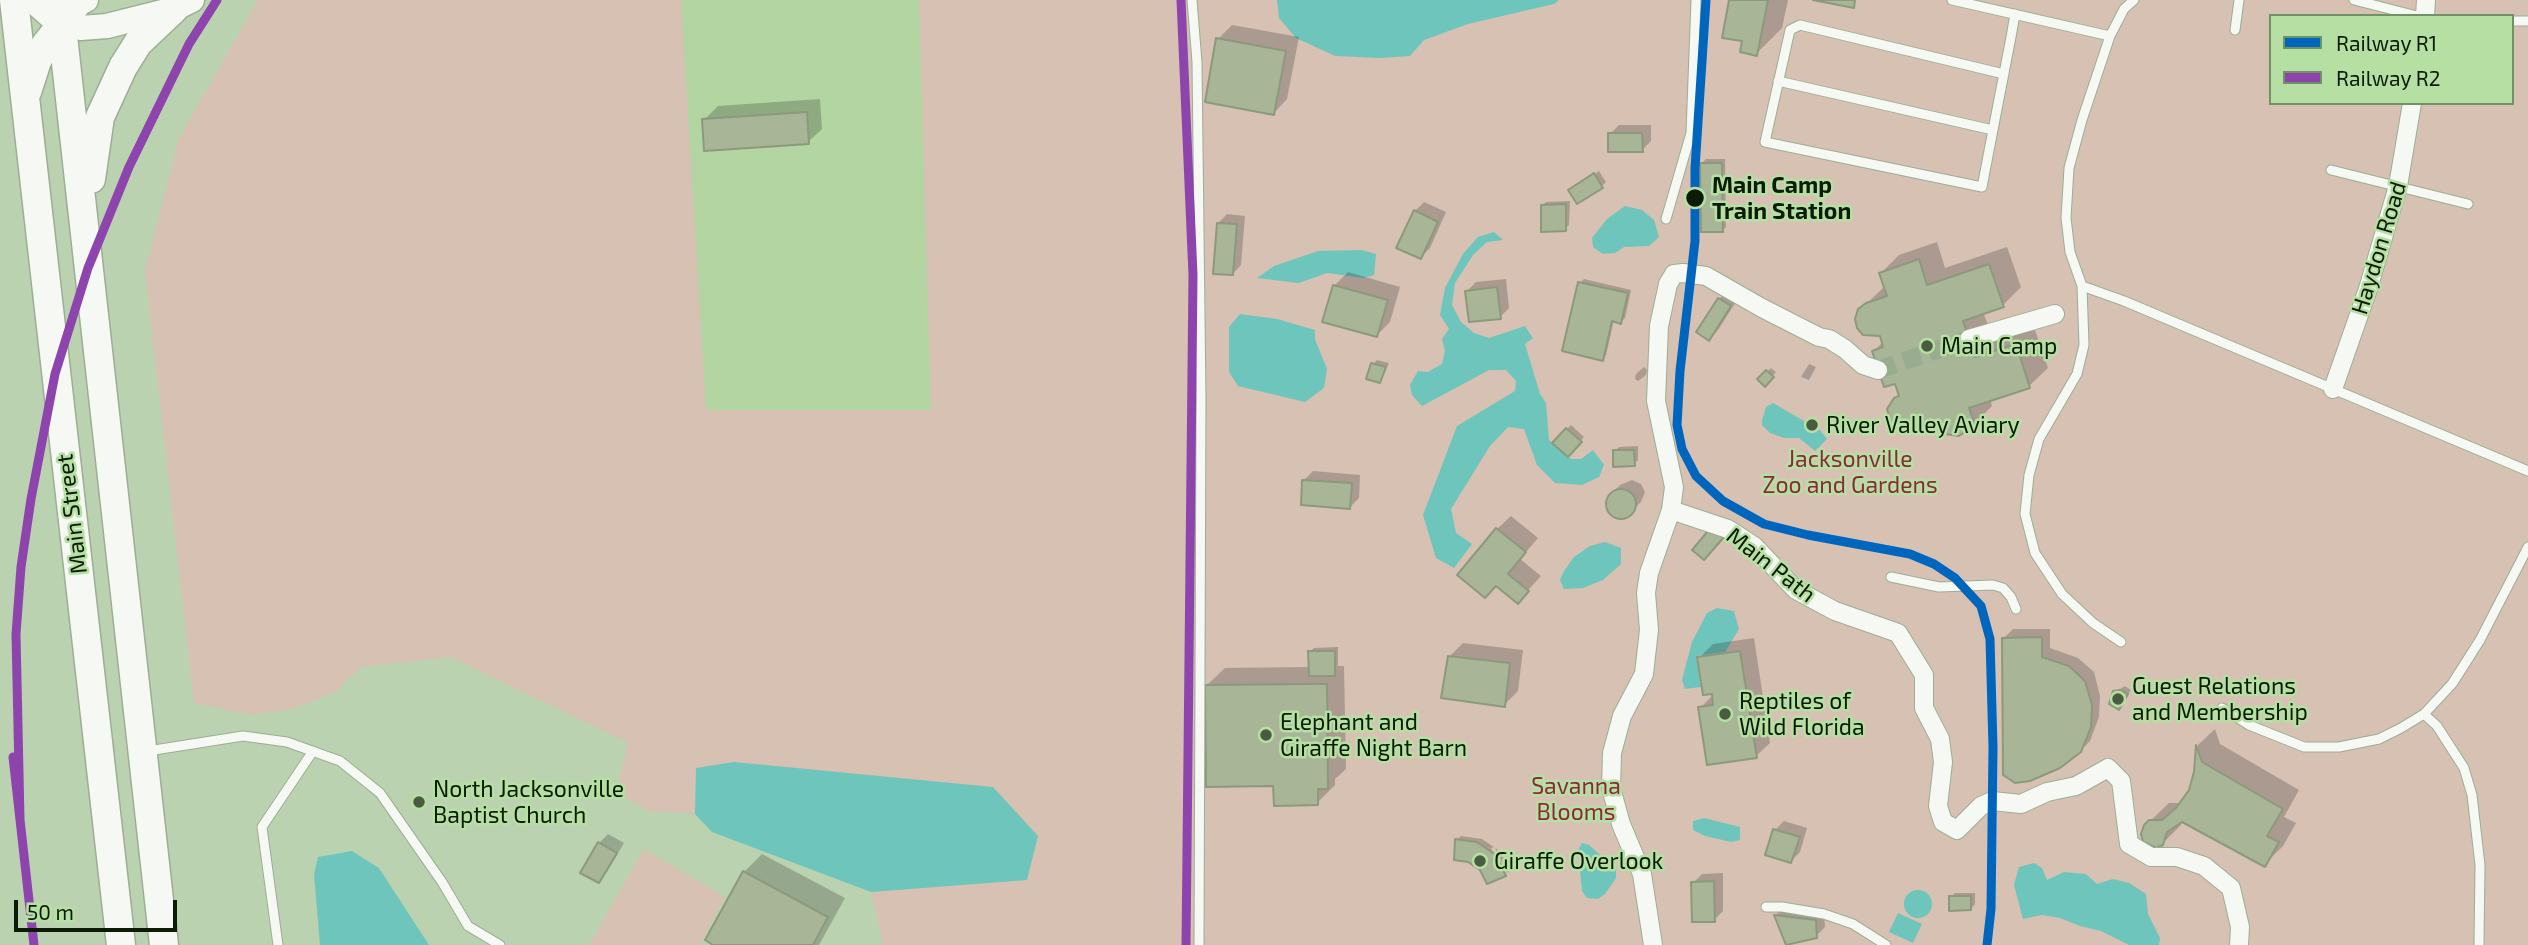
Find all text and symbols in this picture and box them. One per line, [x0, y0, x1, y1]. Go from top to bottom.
legend [2269, 14, 2514, 105]
text: Railway R1 [2336, 30, 2437, 55]
text: Railway R2 [2336, 65, 2441, 90]
place label: Main Camp Train Station [1712, 171, 1851, 225]
street label: Haydon Road [2346, 178, 2412, 318]
marker: Main Camp Train Station [1684, 187, 1706, 209]
place label: Main Camp [1941, 332, 2057, 360]
marker: Main Camp [1919, 338, 1935, 354]
place label: River Valley Aviary [1826, 411, 2020, 439]
marker: River Valley Aviary [1804, 417, 1820, 433]
park label: Jacksonville Zoo and Gardens [1762, 445, 1938, 499]
street label: Main Street [51, 452, 93, 576]
street label: Main Path [1721, 522, 1821, 608]
place label: Guest Relations and Membership [2132, 672, 2308, 726]
place label: Reptiles of Wild Florida [1739, 687, 1865, 741]
marker: Guest Relations and Membership [2110, 691, 2126, 707]
marker: Reptiles of Wild Florida [1717, 706, 1733, 722]
place label: Elephant and Giraffe Night Barn [1280, 708, 1467, 762]
marker: Elephant and Giraffe Night Barn [1258, 727, 1274, 743]
park label: Savanna Blooms [1531, 772, 1621, 826]
place label: North Jacksonville Baptist Church [433, 775, 624, 829]
marker: North Jacksonville Baptist Church [411, 794, 427, 810]
place label: Giraffe Overlook [1494, 847, 1663, 875]
marker: Giraffe Overlook [1472, 853, 1488, 869]
scale bar [18, 886, 180, 930]
text: 50 m [27, 899, 74, 924]

